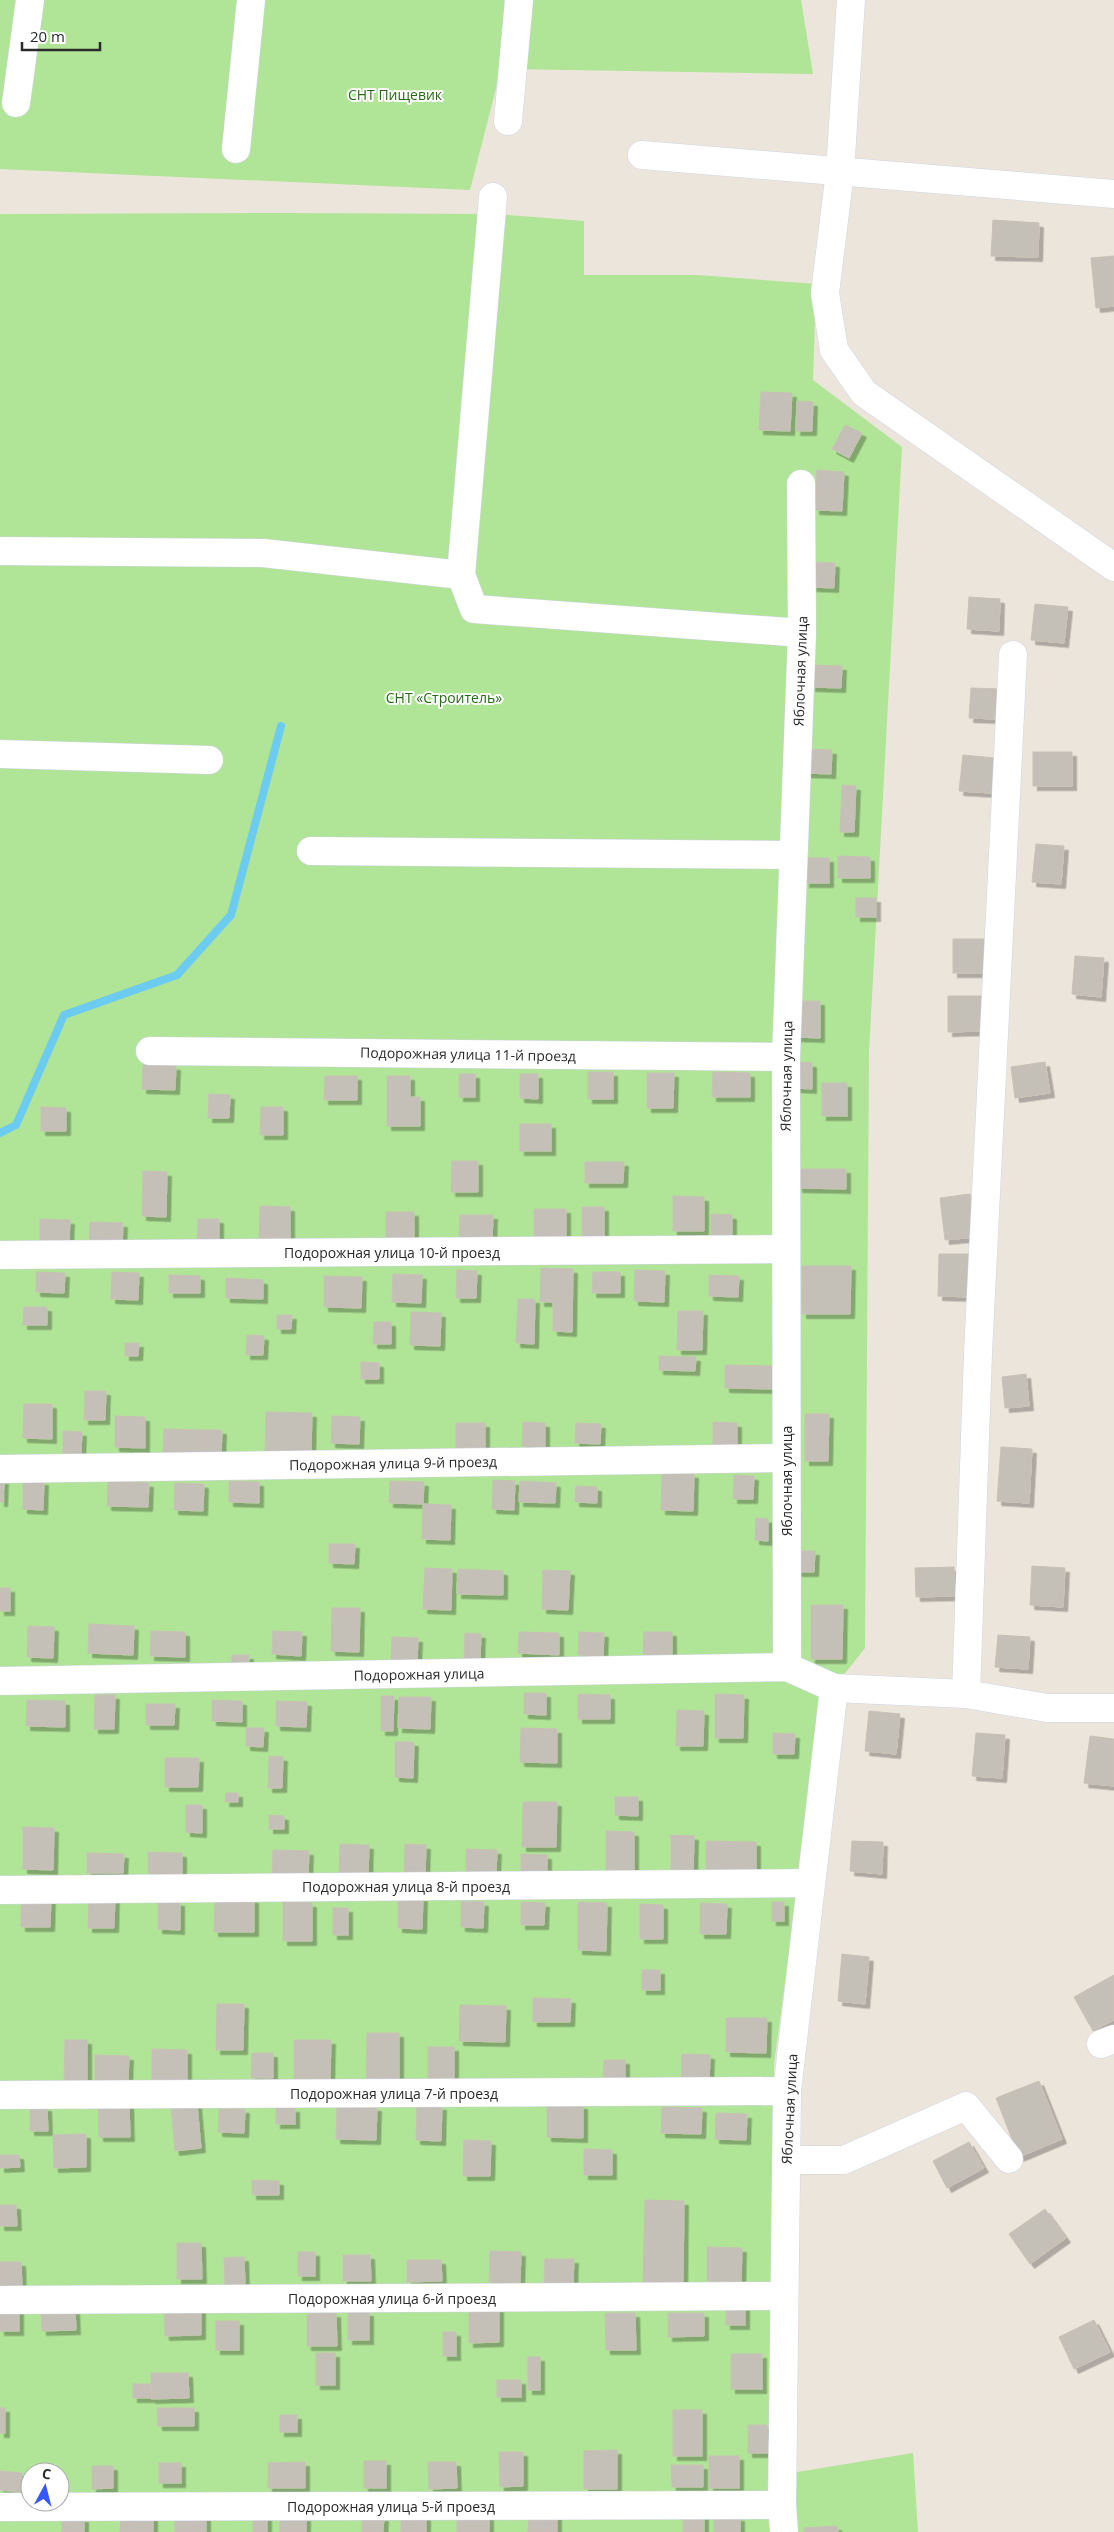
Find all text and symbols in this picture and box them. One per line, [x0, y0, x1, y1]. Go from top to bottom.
scale bar [22, 20, 100, 52]
text: 20 m [30, 26, 65, 46]
park label: СНТ Пищевик [348, 85, 443, 104]
street label: Яблочная улица [789, 615, 811, 727]
park label: СНТ «Строитель» [386, 688, 502, 707]
street label: Яблочная улица [776, 1021, 796, 1131]
street label: Подорожная улица 11-й проезд [360, 1043, 576, 1065]
street label: Подорожная улица 10-й проезд [284, 1243, 500, 1262]
street label: Яблочная улица [777, 1426, 796, 1536]
street label: Подорожная улица 9-й проезд [289, 1452, 497, 1474]
street label: Подорожная улица [353, 1663, 485, 1685]
street label: Подорожная улица 8-й проезд [302, 1877, 510, 1896]
street label: Яблочная улица [777, 2053, 801, 2165]
street label: Подорожная улица 7-й проезд [290, 2084, 498, 2103]
street label: Подорожная улица 6-й проезд [288, 2289, 496, 2308]
north arrow [20, 2462, 70, 2512]
text: С [41, 2464, 52, 2484]
street label: Подорожная улица 5-й проезд [287, 2497, 495, 2516]

